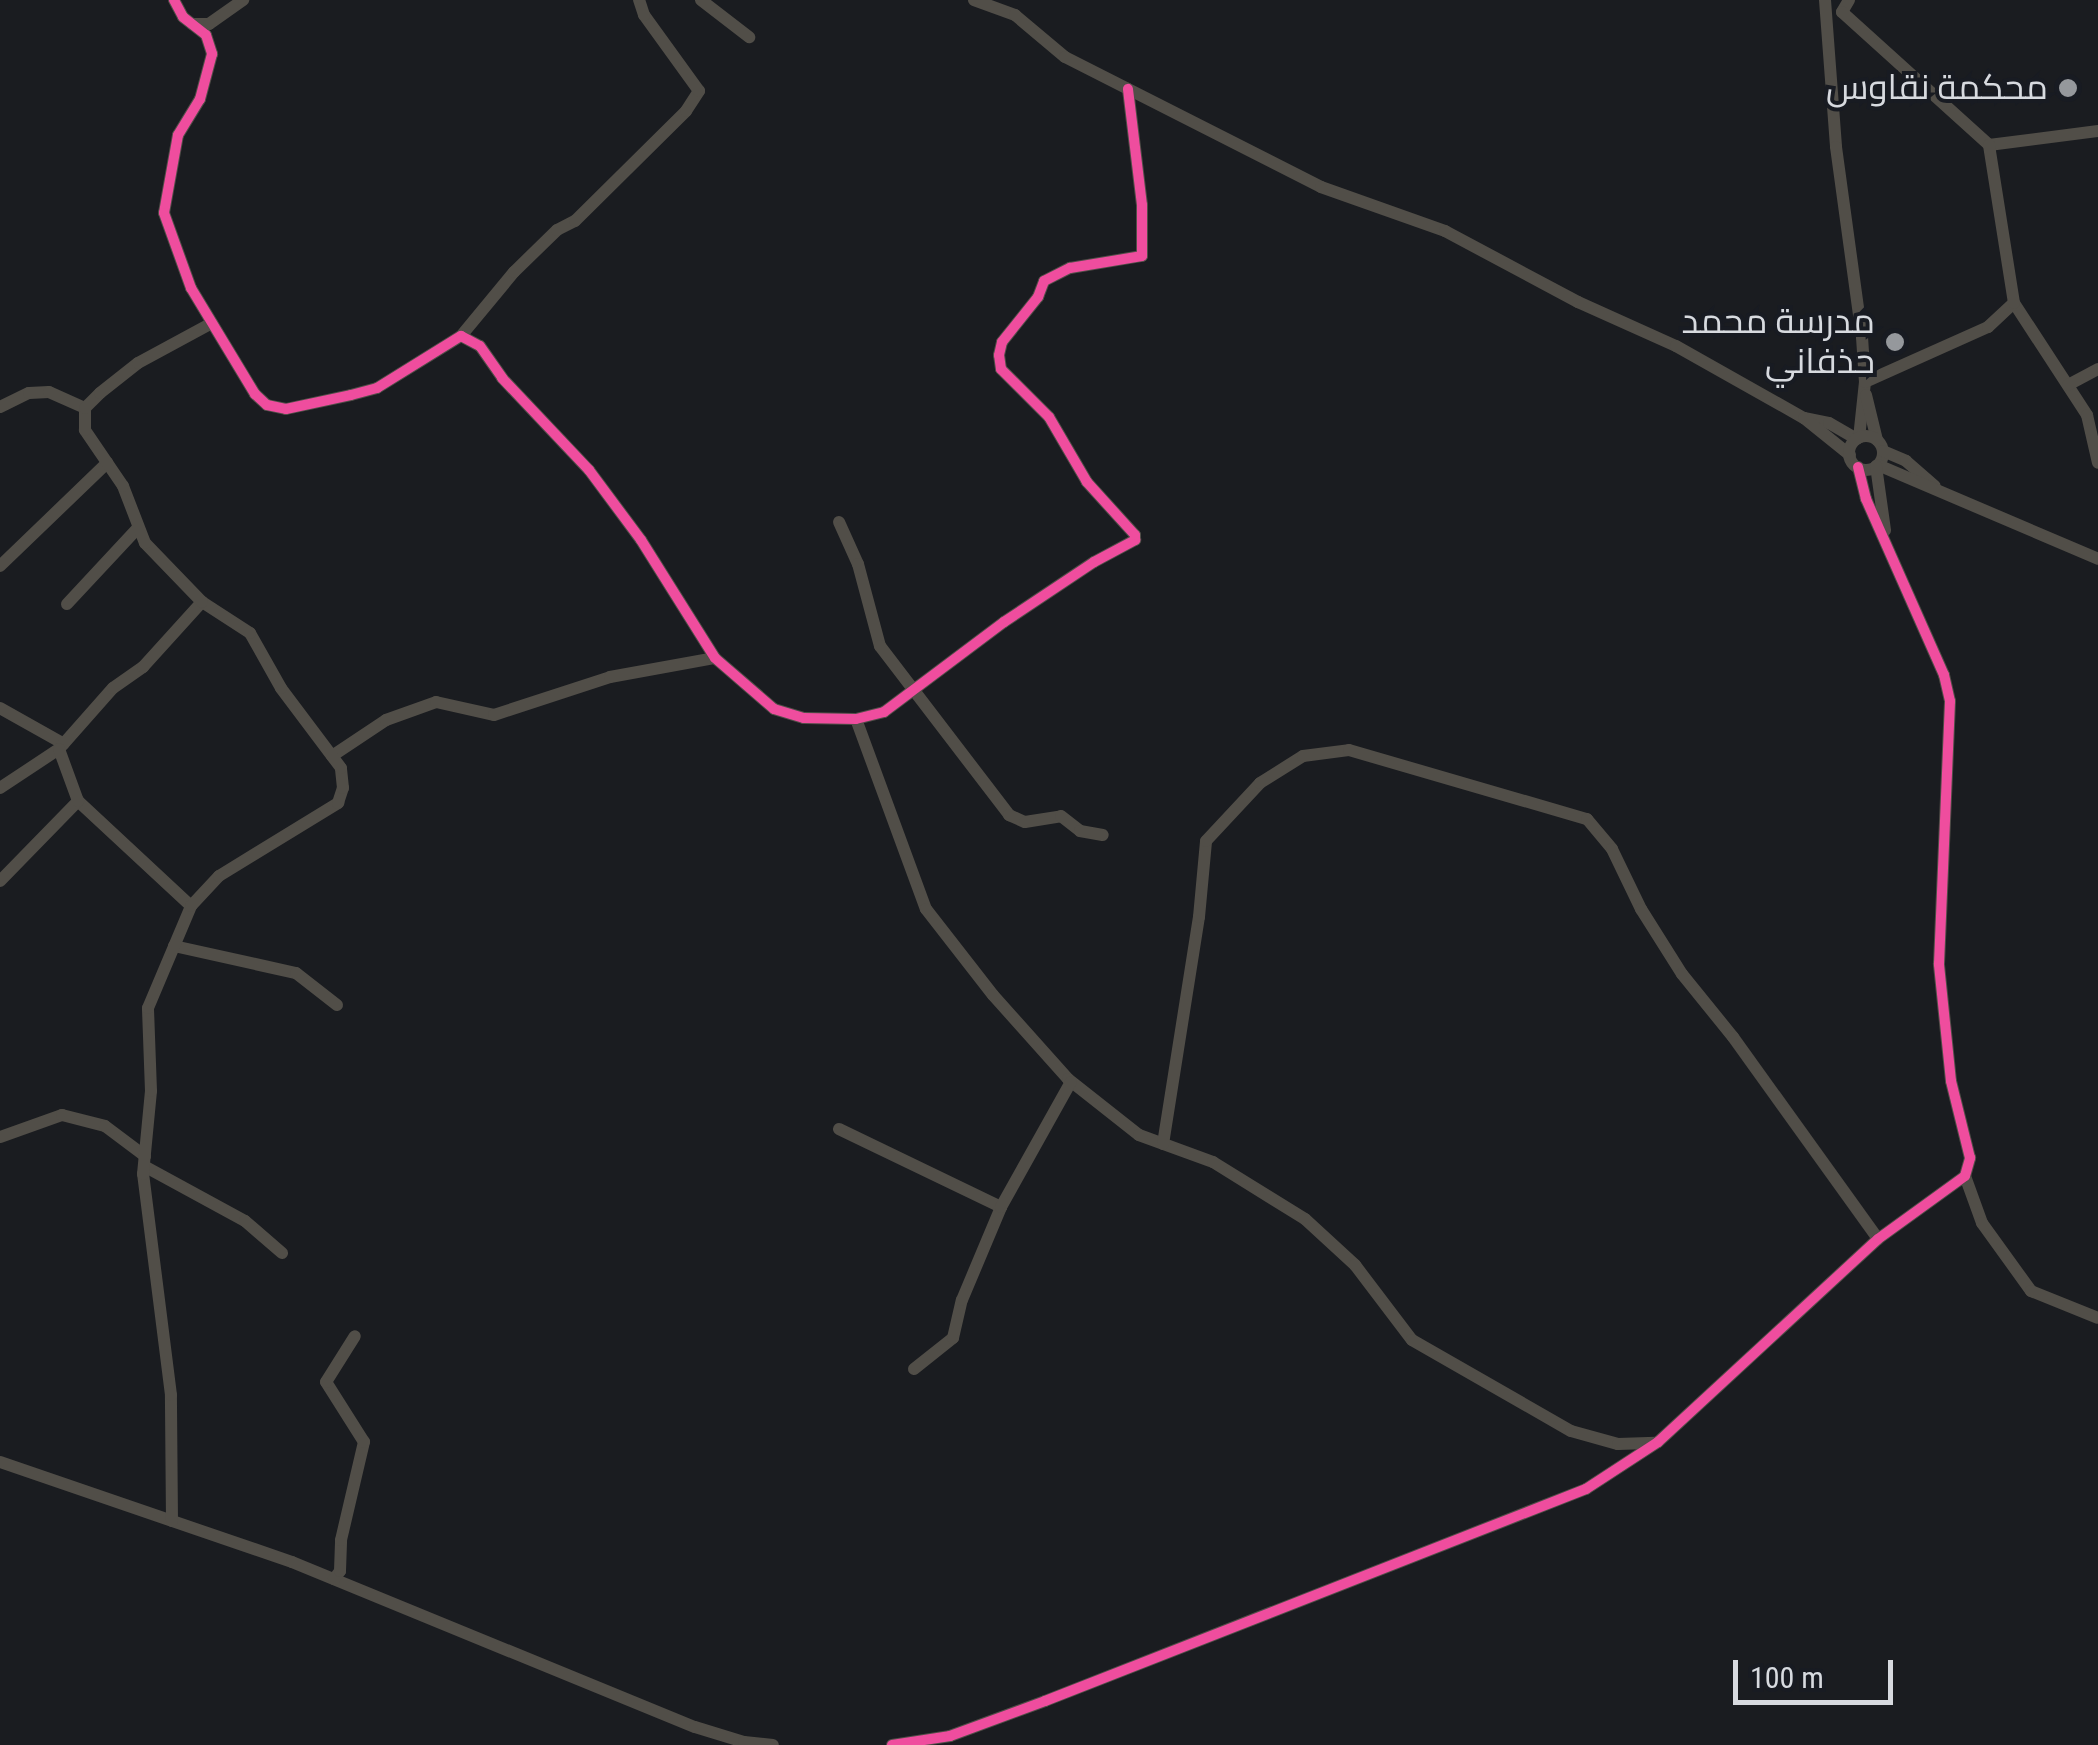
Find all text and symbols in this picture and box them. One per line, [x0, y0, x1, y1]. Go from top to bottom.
place label: محكمة نقاوس [1826, 67, 2048, 109]
marker: محكمة نقاوس [2057, 77, 2079, 99]
place label: مدرسة محمد حذفاني [1681, 301, 1875, 383]
marker: مدرسة محمد حذفاني [1884, 331, 1906, 353]
scale bar [1738, 1640, 1898, 1702]
text: 100 m [1750, 1660, 1824, 1695]

